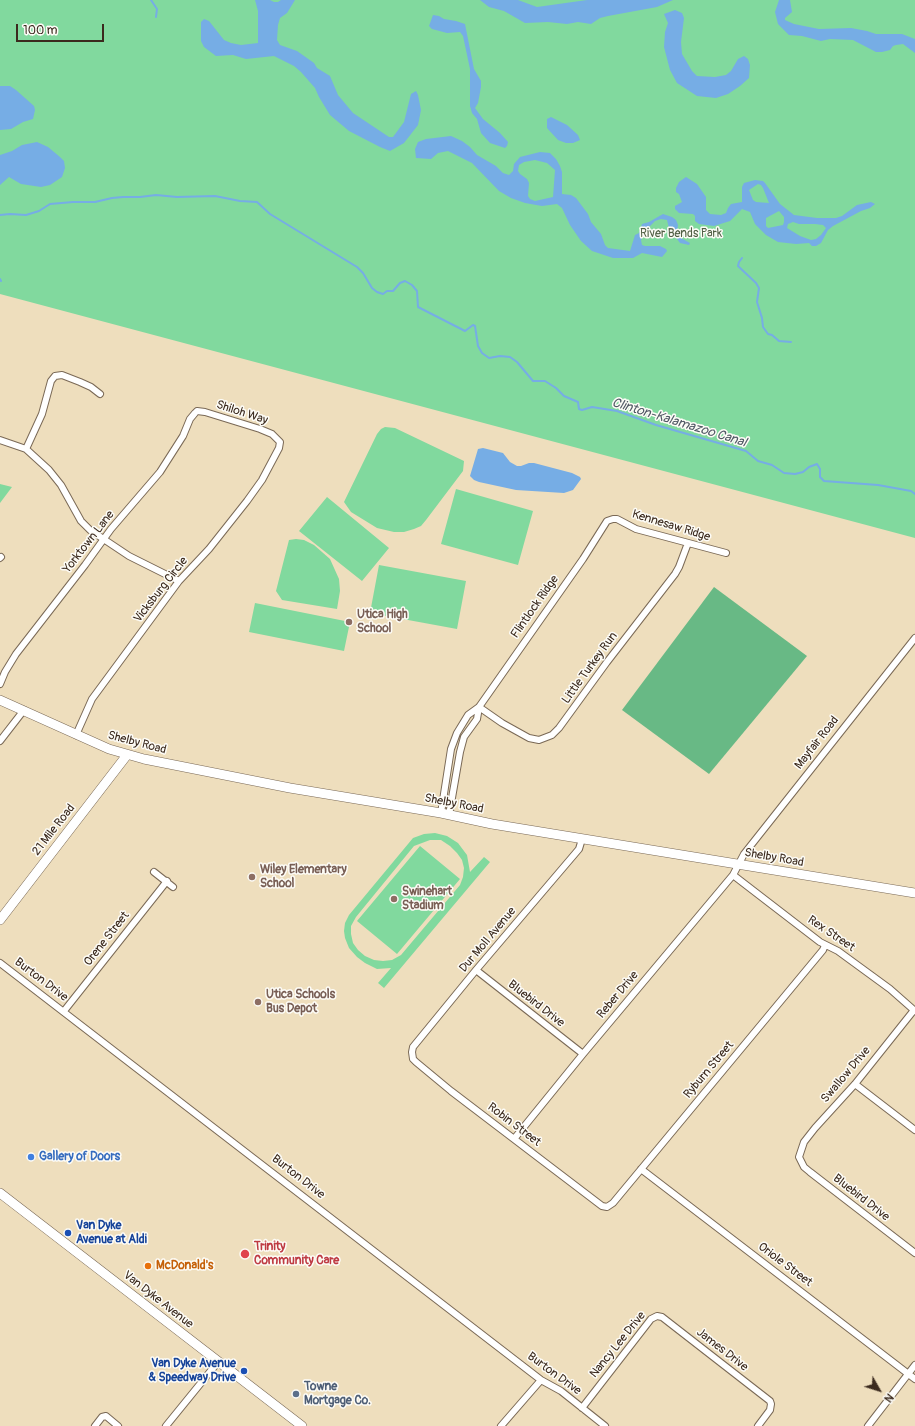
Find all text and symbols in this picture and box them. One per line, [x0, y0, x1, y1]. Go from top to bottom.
scale bar [18, 16, 106, 42]
text: 100 m [23, 23, 57, 38]
park label: River Bends Park [640, 227, 722, 241]
water label: Clinton-Kalamazoo Canal [610, 395, 748, 451]
street label: Shiloh Way [214, 398, 270, 428]
street label: Kennesaw Ridge [630, 507, 712, 545]
street label: Yorktown Lane [60, 508, 118, 576]
street label: Vicksburg Circle [131, 554, 191, 626]
street label: Flintlock Ridge [508, 573, 562, 641]
place label: Utica High School [357, 608, 408, 636]
marker: Utica High School [344, 617, 354, 627]
street label: Little Turkey Run [559, 629, 621, 707]
street label: Mayfair Road [792, 714, 842, 772]
street label: Shelby Road [106, 728, 168, 758]
street label: Shelby Road [423, 791, 485, 817]
street label: 21 Mile Road [30, 802, 78, 858]
street label: Shelby Road [743, 846, 805, 870]
place label: Wiley Elementary School [260, 863, 347, 891]
marker: Wiley Elementary School [247, 872, 257, 882]
place label: Swinehart Stadium [402, 885, 452, 913]
marker: Swinehart Stadium [389, 894, 399, 904]
street label: Dur Moll Avenue [457, 905, 519, 975]
street label: Orene Street [81, 909, 133, 969]
street label: Rex Street [805, 913, 857, 955]
street label: Burton Drive [11, 955, 71, 1005]
street label: Reber Drive [594, 968, 642, 1022]
street label: Bluebird Drive [505, 977, 567, 1031]
place label: Utica Schools Bus Depot [266, 988, 335, 1016]
marker: Utica Schools Bus Depot [253, 997, 263, 1007]
street label: Ryburn Street [681, 1038, 737, 1102]
street label: Swallow Drive [818, 1044, 874, 1106]
street label: Robin Street [484, 1100, 544, 1150]
place label: Gallery of Doors [39, 1150, 120, 1164]
marker: Gallery of Doors [26, 1152, 36, 1162]
street label: Burton Drive [269, 1152, 327, 1202]
street label: Bluebird Drive [830, 1171, 892, 1225]
place label: Van Dyke Avenue at Aldi [76, 1219, 147, 1247]
marker: Van Dyke Avenue at Aldi [63, 1228, 73, 1238]
place label: Trinity Community Care [254, 1240, 339, 1268]
street label: Oriole Street [755, 1240, 815, 1290]
marker: Trinity Community Care [239, 1248, 251, 1260]
place label: McDonald's [156, 1259, 213, 1273]
marker: McDonald's [143, 1261, 153, 1271]
street label: Van Dyke Avenue [120, 1268, 196, 1332]
street label: Nancy Lee Drive [587, 1309, 649, 1381]
street label: James Drive [693, 1325, 751, 1375]
street label: Burton Drive [524, 1350, 584, 1398]
place label: Van Dyke Avenue & Speedway Drive [148, 1357, 236, 1385]
marker: Van Dyke Avenue & Speedway Drive [239, 1366, 249, 1376]
north arrow [859, 1370, 899, 1410]
place label: Towne Mortgage Co. [304, 1380, 371, 1408]
marker: Towne Mortgage Co. [291, 1389, 301, 1399]
text: N [881, 1391, 896, 1405]

